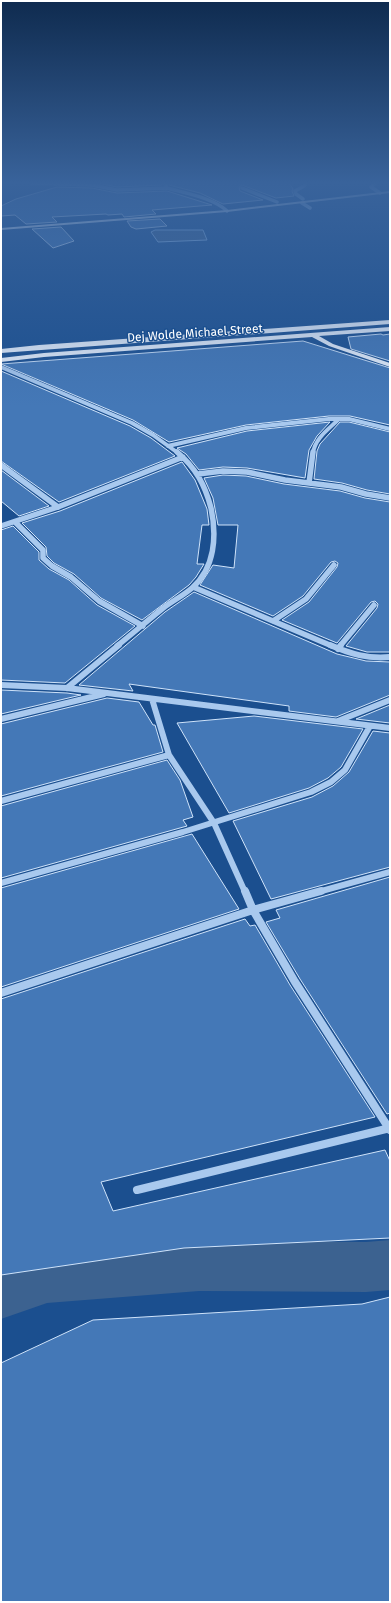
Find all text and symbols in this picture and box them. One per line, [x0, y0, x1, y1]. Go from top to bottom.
street label: Dej Wolde Michael Street [127, 321, 264, 345]

